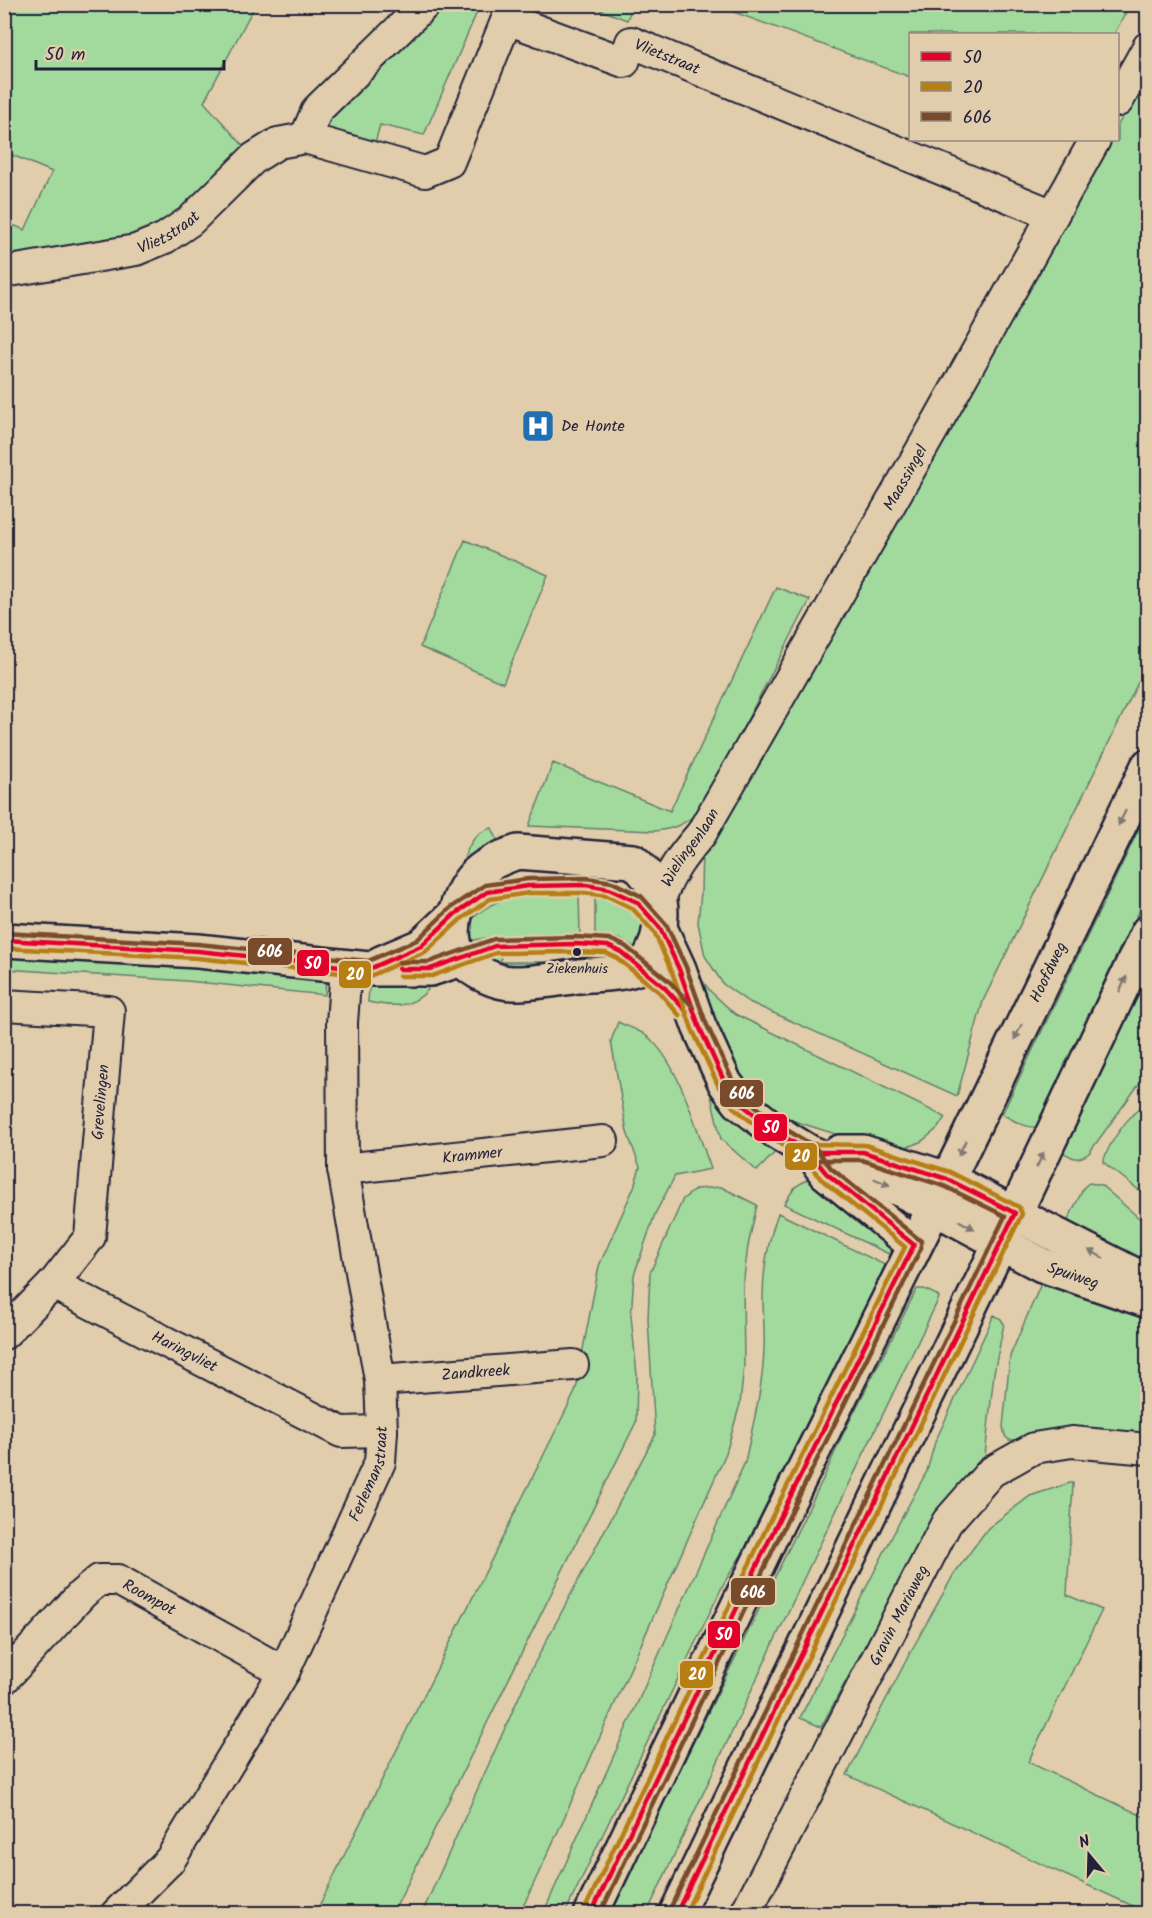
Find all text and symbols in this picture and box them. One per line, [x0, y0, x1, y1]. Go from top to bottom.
street label: Vlietstraat [630, 32, 705, 82]
scale bar [36, 33, 224, 71]
legend [909, 33, 1119, 141]
text: 50 m [45, 41, 85, 70]
text: 50 [963, 44, 982, 73]
text: 20 [963, 74, 982, 103]
text: 606 [963, 104, 992, 133]
street label: Vlietstraat [134, 204, 207, 261]
hospital icon: De Honte [520, 408, 556, 444]
place label: De Honte [561, 414, 625, 439]
street label: Maassingel [876, 440, 934, 515]
street label: Wielingenlaan [654, 803, 726, 891]
one-way arrow [1117, 810, 1127, 827]
line badge: 606 [247, 937, 293, 966]
street label: Hoofdweg [1023, 938, 1074, 1007]
text: 606 [257, 940, 283, 965]
marker: Ziekenhuis [571, 946, 583, 958]
line badge: 50 [296, 949, 330, 977]
text: 50 [304, 952, 322, 977]
place label: Ziekenhuis [546, 958, 608, 980]
line badge: 20 [338, 960, 372, 989]
text: 20 [346, 963, 365, 988]
one-way arrow [1119, 975, 1128, 992]
one-way arrow [1014, 1023, 1023, 1040]
street label: Grevelingen [85, 1063, 117, 1141]
line badge: 606 [719, 1079, 764, 1108]
text: 606 [729, 1082, 755, 1107]
line badge: 50 [753, 1113, 788, 1142]
text: 50 [762, 1116, 780, 1141]
street label: Krammer [441, 1139, 505, 1171]
one-way arrow [958, 1139, 967, 1156]
line badge: 20 [784, 1142, 818, 1171]
text: 20 [792, 1145, 811, 1170]
one-way arrow [1035, 1151, 1045, 1169]
one-way arrow [874, 1177, 892, 1187]
one-way arrow [959, 1220, 976, 1230]
one-way arrow [1087, 1249, 1104, 1259]
street label: Spuiweg [1044, 1255, 1102, 1296]
street label: Haringvliet [147, 1324, 223, 1379]
street label: Zandkreek [441, 1357, 511, 1388]
street label: Ferlemanstraat [342, 1425, 395, 1526]
street label: Gravin Mariaweg [862, 1560, 935, 1670]
street label: Roompot [118, 1572, 181, 1623]
line badge: 606 [730, 1577, 776, 1606]
text: 606 [740, 1581, 766, 1606]
line badge: 50 [707, 1620, 741, 1649]
text: 50 [715, 1623, 733, 1648]
line badge: 20 [679, 1660, 714, 1689]
text: 20 [688, 1663, 707, 1688]
north arrow [1059, 1825, 1119, 1885]
text: N [1076, 1829, 1093, 1856]

